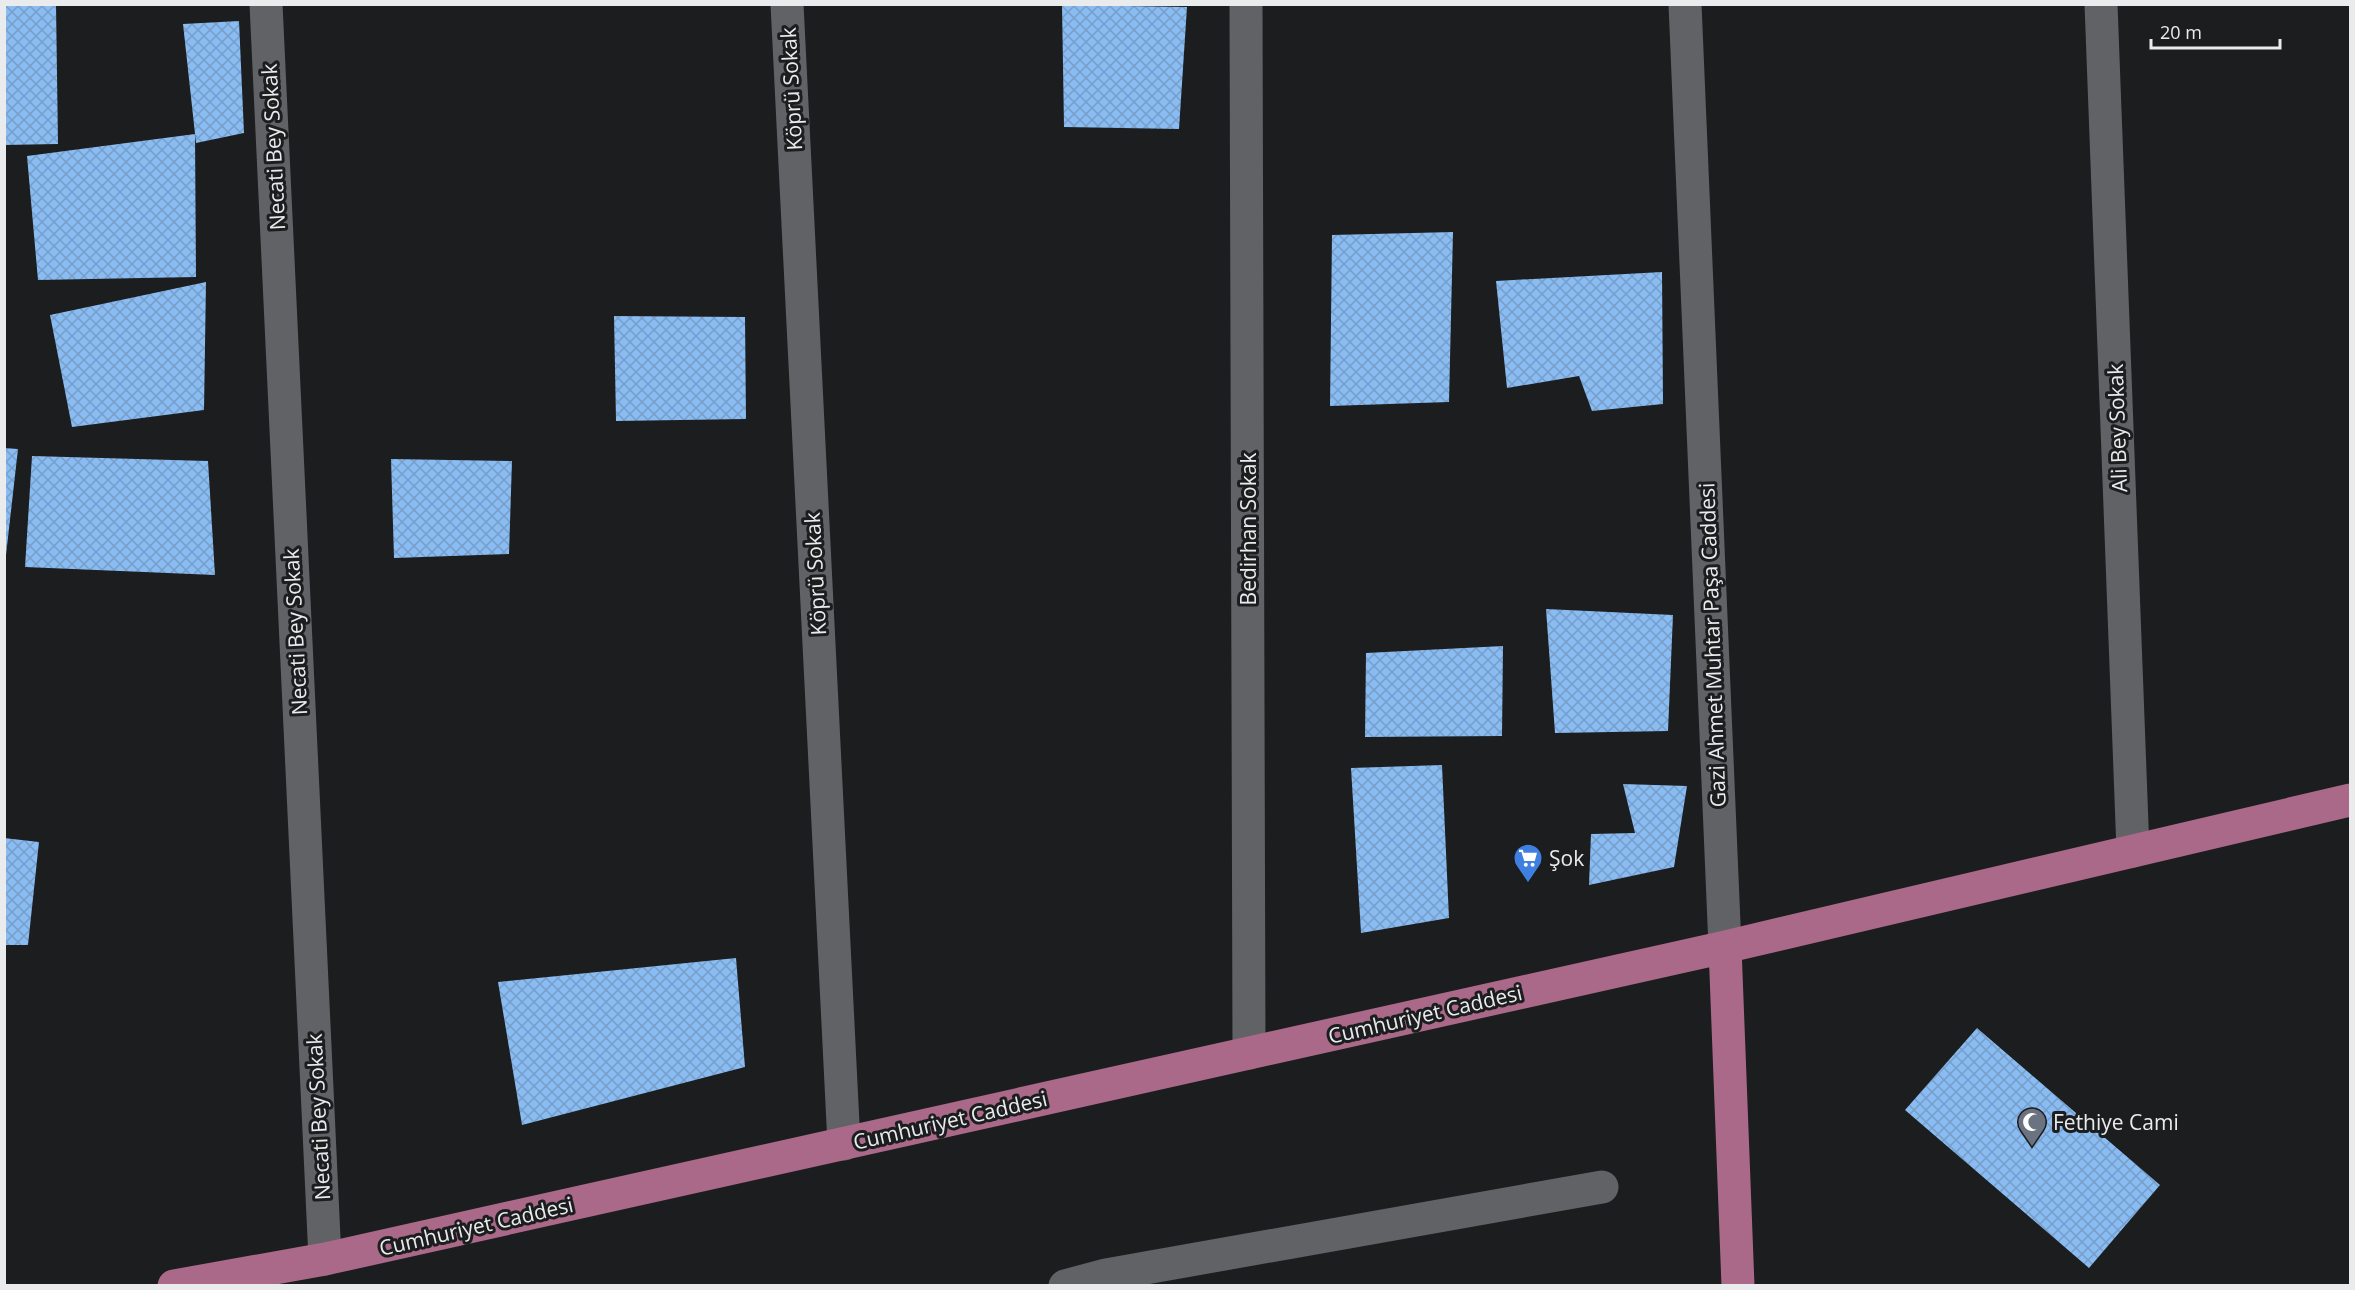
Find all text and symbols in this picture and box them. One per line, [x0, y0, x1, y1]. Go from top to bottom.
scale bar [2151, 12, 2280, 50]
text: 20 m [2160, 20, 2202, 44]
street label: Köprü Sokak [774, 27, 808, 151]
street label: Necati Bey Sokak [255, 63, 291, 231]
street label: Ali Bey Sokak [2101, 363, 2133, 493]
street label: Bedirhan Sokak [1234, 453, 1262, 605]
street label: Gazi Ahmet Muhtar Paşa Caddesi [1692, 482, 1732, 808]
street label: Köprü Sokak [798, 512, 832, 636]
street label: Necati Bey Sokak [277, 548, 313, 716]
supermarket icon: Şok [1512, 842, 1544, 884]
place label: Şok [1549, 844, 1584, 872]
street label: Cumhuriyet Caddesi [1325, 978, 1525, 1050]
street label: Necati Bey Sokak [300, 1033, 336, 1201]
street label: Cumhuriyet Caddesi [850, 1084, 1050, 1156]
mosque icon: Fethiye Cami [2016, 1106, 2048, 1148]
place label: Fethiye Cami [2053, 1108, 2179, 1136]
street label: Cumhuriyet Caddesi [376, 1190, 576, 1262]

